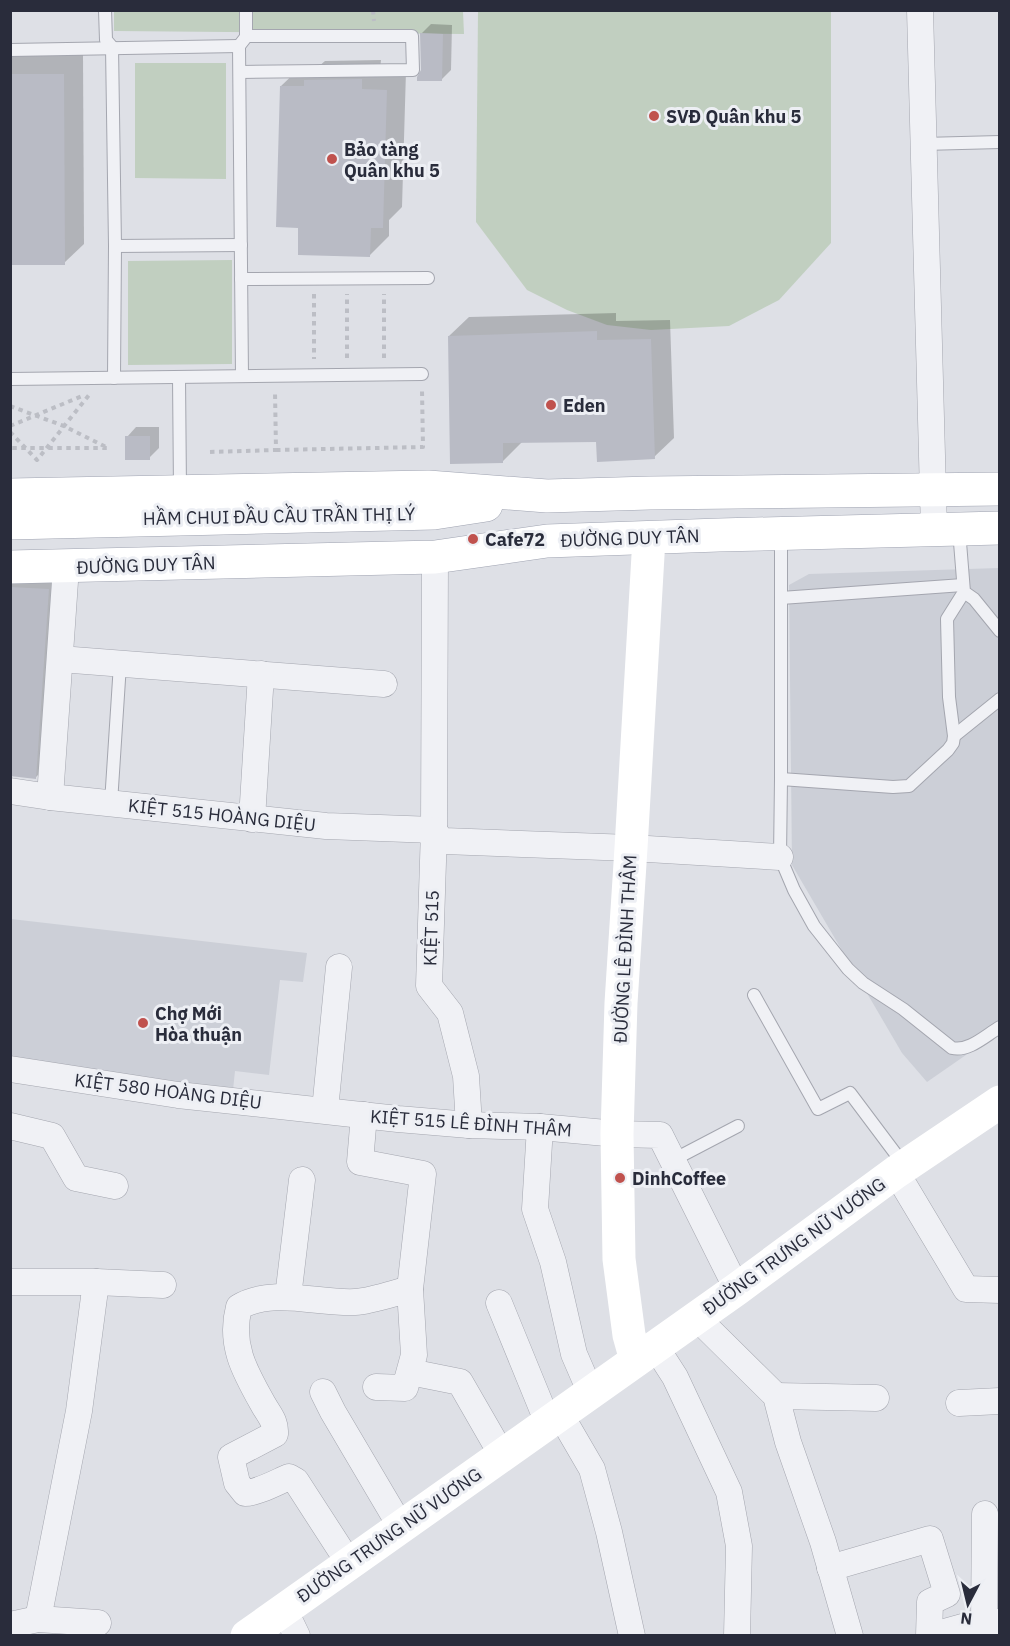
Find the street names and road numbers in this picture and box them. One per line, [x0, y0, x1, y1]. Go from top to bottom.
street label: HẦM CHUI ĐẦU CẦU TRẦN THỊ LÝ [143, 499, 416, 530]
street label: ĐƯỜNG DUY TÂN [560, 523, 700, 552]
street label: ĐƯỜNG DUY TÂN [76, 550, 216, 579]
street label: KIỆT 515 HOÀNG DIỆU [127, 794, 317, 836]
street label: ĐƯỜNG LÊ ĐÌNH THÂM [608, 854, 641, 1044]
street label: KIỆT 515 [418, 890, 444, 966]
street label: KIỆT 580 HOÀNG DIỆU [73, 1068, 263, 1114]
street label: KIỆT 515 LÊ ĐÌNH THÂM [369, 1104, 573, 1142]
street label: ĐƯỜNG TRƯNG NỮ VƯƠNG [698, 1171, 890, 1320]
street label: ĐƯỜNG TRƯNG NỮ VƯƠNG [292, 1462, 486, 1608]

